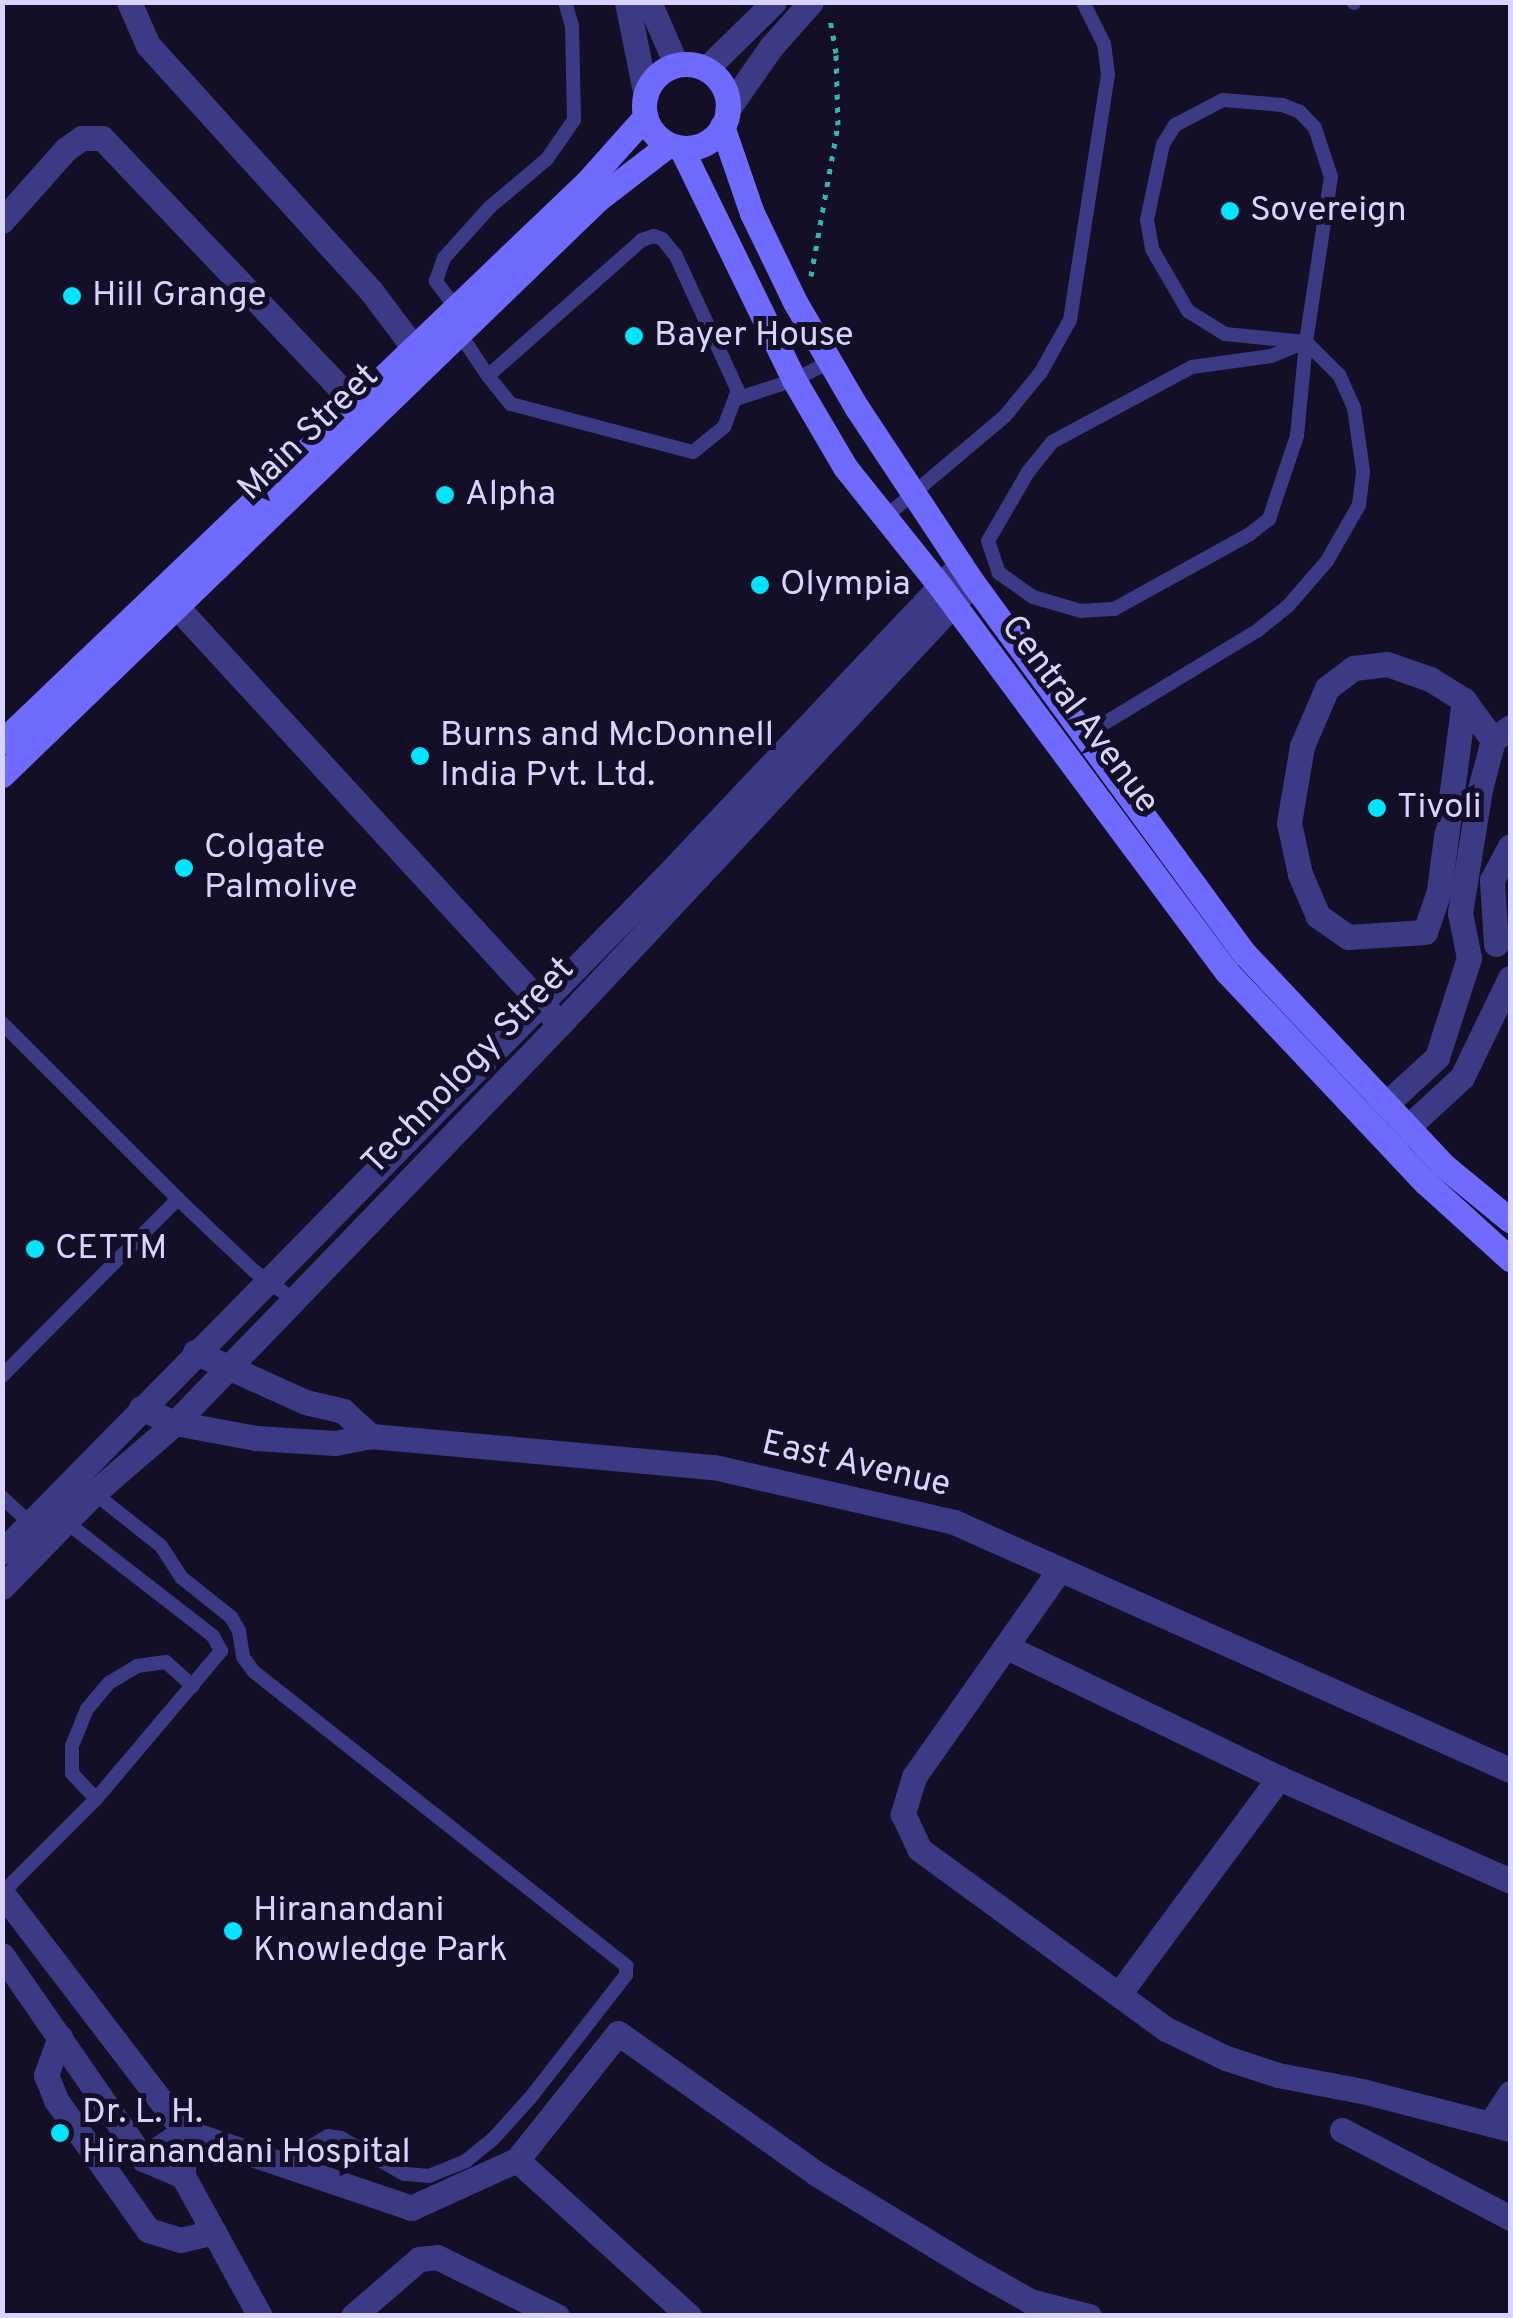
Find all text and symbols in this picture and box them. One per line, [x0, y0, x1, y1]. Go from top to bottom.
place label: Sovereign [1250, 190, 1407, 232]
marker: Sovereign [1219, 200, 1241, 222]
place label: Hill Grange [92, 275, 266, 317]
marker: Hill Grange [61, 285, 83, 307]
place label: Bayer House [654, 315, 854, 357]
marker: Bayer House [623, 325, 645, 347]
street label: Main Street [230, 356, 388, 510]
place label: Alpha [465, 474, 556, 516]
marker: Alpha [434, 484, 456, 506]
place label: Olympia [780, 564, 911, 606]
marker: Olympia [749, 574, 771, 596]
street label: Central Avenue [990, 607, 1168, 823]
place label: Burns and McDonnell India Pvt. Ltd. [440, 715, 774, 797]
marker: Burns and McDonnell India Pvt. Ltd. [409, 745, 431, 767]
place label: Tivoli [1397, 787, 1482, 829]
marker: Tivoli [1366, 797, 1388, 819]
place label: Colgate Palmolive [204, 827, 357, 909]
marker: Colgate Palmolive [173, 857, 195, 879]
street label: Technology Street [354, 949, 584, 1185]
place label: CETTM [55, 1228, 167, 1270]
marker: CETTM [24, 1238, 46, 1260]
street label: East Avenue [757, 1423, 955, 1507]
place label: Hiranandani Knowledge Park [253, 1890, 508, 1972]
marker: Hiranandani Knowledge Park [222, 1920, 244, 1942]
place label: Dr. L. H. Hiranandani Hospital [82, 2092, 411, 2174]
marker: Dr. L. H. Hiranandani Hospital [47, 2120, 73, 2146]

